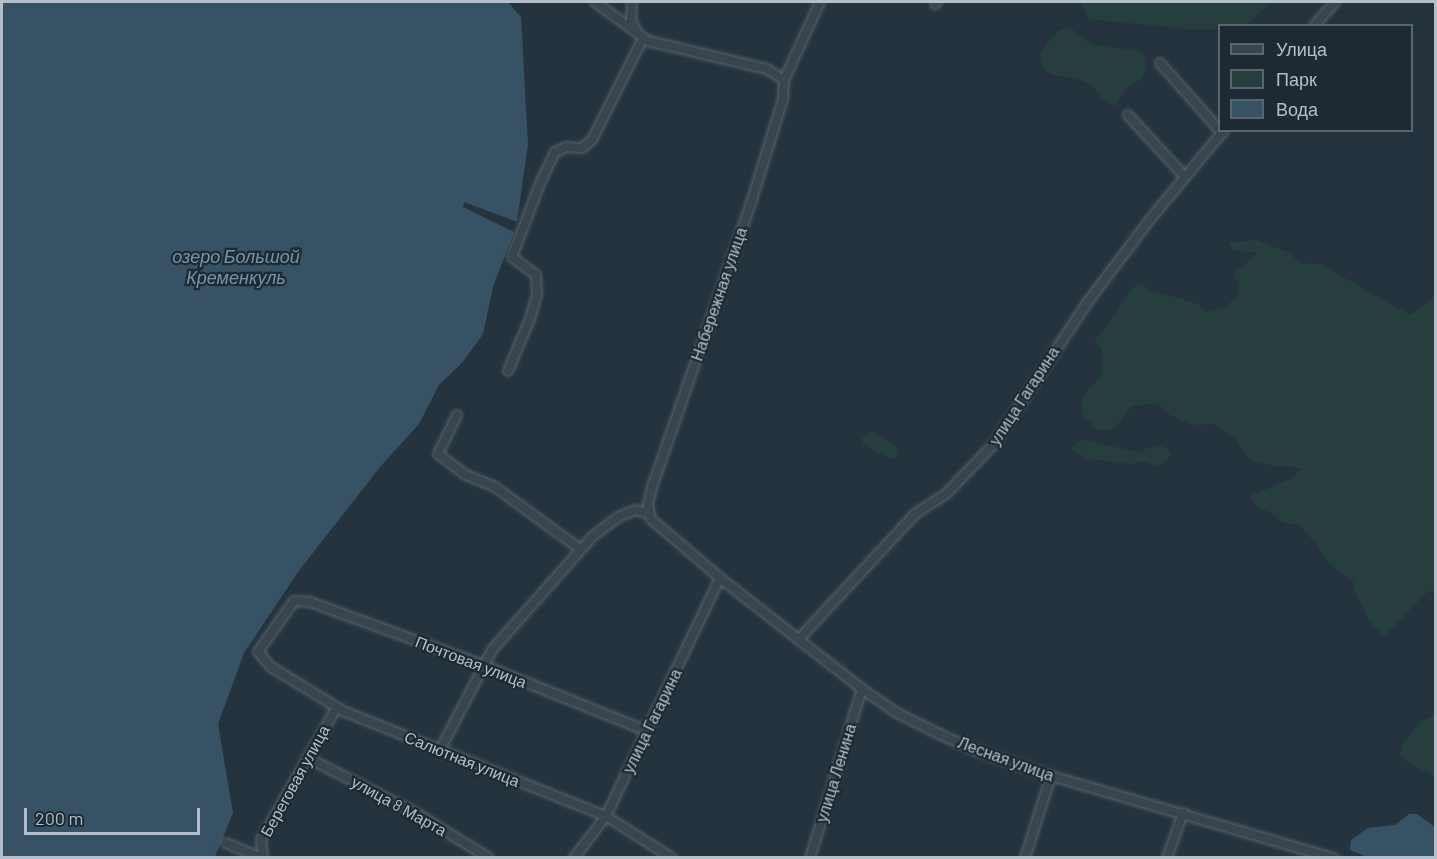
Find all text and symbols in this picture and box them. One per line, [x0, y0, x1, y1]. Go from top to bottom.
legend [1218, 24, 1413, 132]
text: Улица [1276, 38, 1327, 60]
text: Парк [1276, 68, 1317, 90]
text: Вода [1276, 98, 1318, 120]
street label: Набережная улица [687, 225, 751, 363]
water label: озеро Большой Кременкуль [172, 246, 300, 288]
street label: улица Гагарина [985, 343, 1063, 449]
street label: Почтовая улица [413, 632, 529, 692]
street label: улица Гагарина [618, 666, 686, 776]
street label: улица Ленина [812, 721, 860, 825]
street label: Береговая улица [256, 722, 334, 840]
street label: Салютная улица [402, 727, 522, 791]
street label: Лесная улица [955, 733, 1057, 785]
street label: улица 8 Марта [348, 772, 450, 840]
scale bar [27, 796, 202, 834]
text: 200 m [35, 807, 83, 829]

